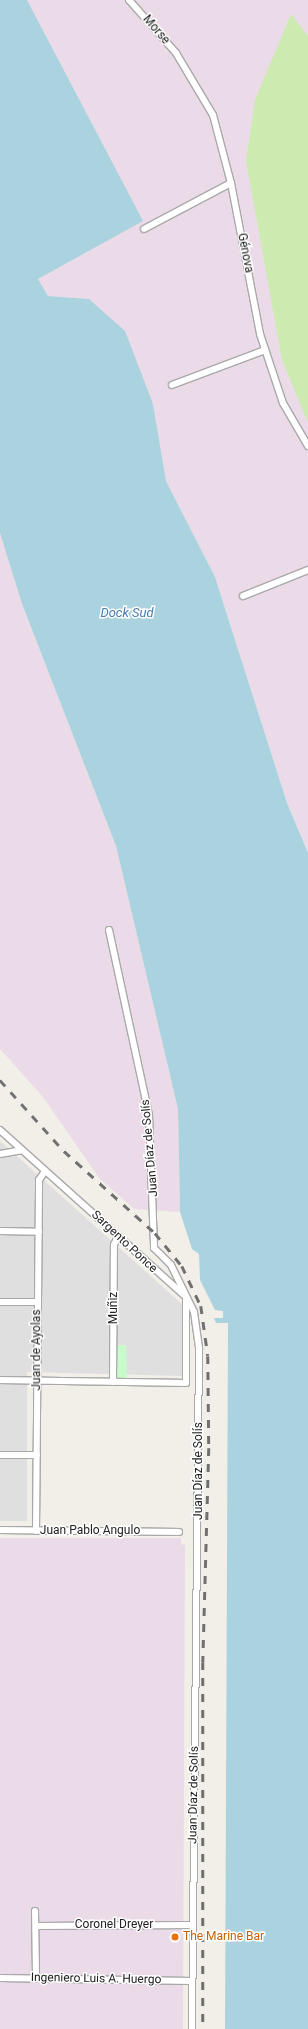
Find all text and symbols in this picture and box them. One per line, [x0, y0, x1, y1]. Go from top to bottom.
street label: Morse [139, 12, 173, 48]
street label: Génova [234, 232, 256, 274]
water label: Dock Sud [100, 605, 154, 621]
street label: Juan Díaz de Solís [139, 1099, 161, 1197]
street label: Sargento Ponce [88, 1208, 160, 1276]
street label: Muñiz [107, 1292, 121, 1324]
street label: Juan de Ayolas [30, 1309, 44, 1391]
street label: Juan Díaz de Solís [192, 1422, 206, 1520]
street label: Juan Pablo Angulo [40, 1524, 140, 1538]
street label: Juan Díaz de Solís [186, 1746, 202, 1844]
street label: Coronel Dreyer [75, 1918, 153, 1932]
place label: The Marine Bar [183, 1930, 264, 1944]
marker: The Marine Bar [170, 1932, 180, 1942]
street label: Ingeniero Luis A. Huergo [31, 1971, 161, 1987]

